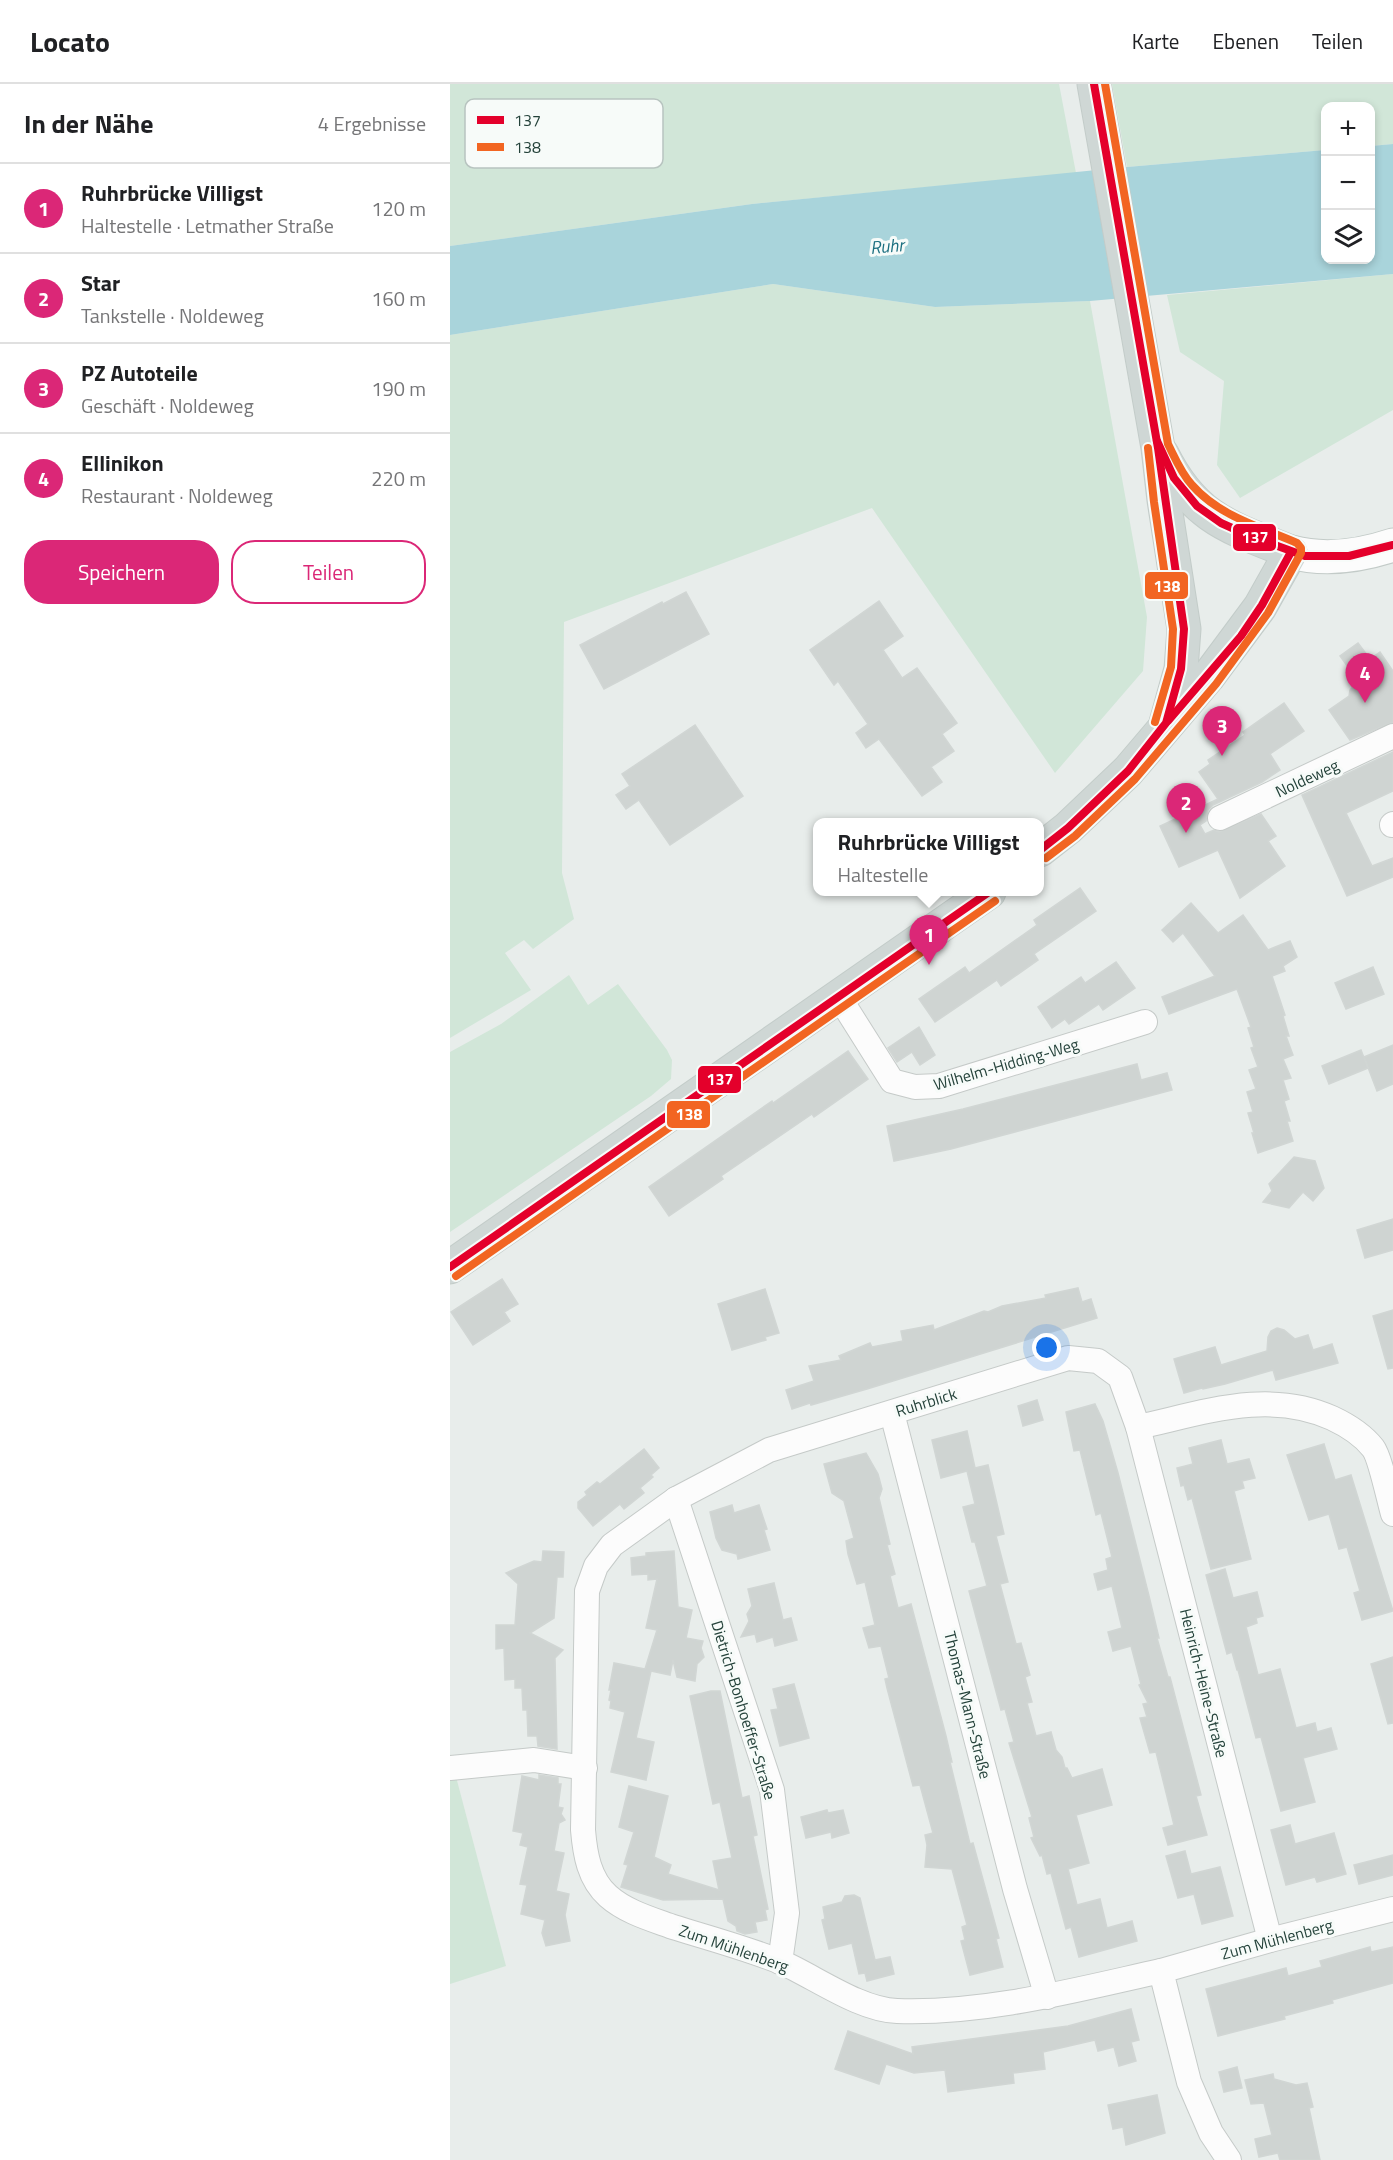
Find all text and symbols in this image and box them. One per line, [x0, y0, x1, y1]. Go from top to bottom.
text: Locato [30, 20, 110, 63]
text: Karte [1132, 25, 1179, 57]
text: Ebenen [1212, 25, 1279, 57]
text: Teilen [1312, 25, 1363, 57]
legend [465, 99, 663, 168]
map controls [1321, 102, 1375, 264]
button: + [1321, 102, 1375, 156]
text: In der Nähe [24, 104, 153, 143]
text: 4 Ergebnisse [318, 108, 426, 139]
text: 137 [514, 108, 541, 132]
text: 138 [514, 135, 541, 159]
button: − [1321, 156, 1375, 210]
text: Ruhrbrücke Villigst [81, 176, 263, 210]
text: 1 [38, 193, 49, 224]
text: 120 m [371, 193, 426, 224]
text: Haltestelle · Letmather Straße [81, 210, 334, 241]
button: layers [1321, 210, 1375, 264]
water label: Ruhr [869, 231, 907, 261]
text: Star [81, 266, 120, 300]
text: 2 [38, 283, 49, 314]
text: 160 m [371, 283, 426, 314]
text: Tankstelle · Noldeweg [81, 300, 264, 331]
text: PZ Autoteile [81, 356, 198, 390]
text: 3 [38, 373, 49, 404]
text: 190 m [371, 373, 426, 404]
text: Geschäft · Noldeweg [81, 390, 254, 421]
text: Ellinikon [81, 446, 164, 480]
text: 4 [38, 463, 49, 494]
text: 220 m [371, 463, 426, 494]
text: Restaurant · Noldeweg [81, 480, 273, 511]
line badge: 137 [1232, 523, 1277, 552]
text: 137 [1242, 525, 1268, 549]
button: Speichern [24, 540, 219, 604]
button: Teilen [231, 540, 426, 604]
line badge: 138 [1144, 571, 1189, 600]
text: 138 [1154, 574, 1180, 598]
pin: 4 [1346, 654, 1384, 703]
pin: 3 [1202, 706, 1242, 756]
street label: Noldeweg [1271, 753, 1343, 803]
pin: 2 [1166, 784, 1206, 833]
popup [813, 818, 1044, 896]
text: Ruhrbrücke Villigst [837, 825, 1020, 859]
text: Haltestelle [837, 859, 928, 890]
pin: 1 [910, 916, 948, 965]
street label: Wilhelm-Hidding-Weg [930, 1032, 1082, 1096]
line badge: 137 [697, 1065, 742, 1094]
text: 137 [707, 1067, 733, 1091]
line badge: 138 [666, 1100, 711, 1129]
text: 138 [676, 1102, 702, 1126]
your location [1032, 1333, 1061, 1362]
street label: Ruhrblick [893, 1381, 960, 1423]
street label: Heinrich-Heine-Straße [1174, 1606, 1234, 1760]
street label: Dietrich-Bonhoeffer-Straße [705, 1618, 783, 1802]
street label: Thomas-Mann-Straße [938, 1629, 998, 1781]
street label: Zum Mühlenberg [1218, 1913, 1336, 1965]
street label: Zum Mühlenberg [676, 1918, 792, 1978]

